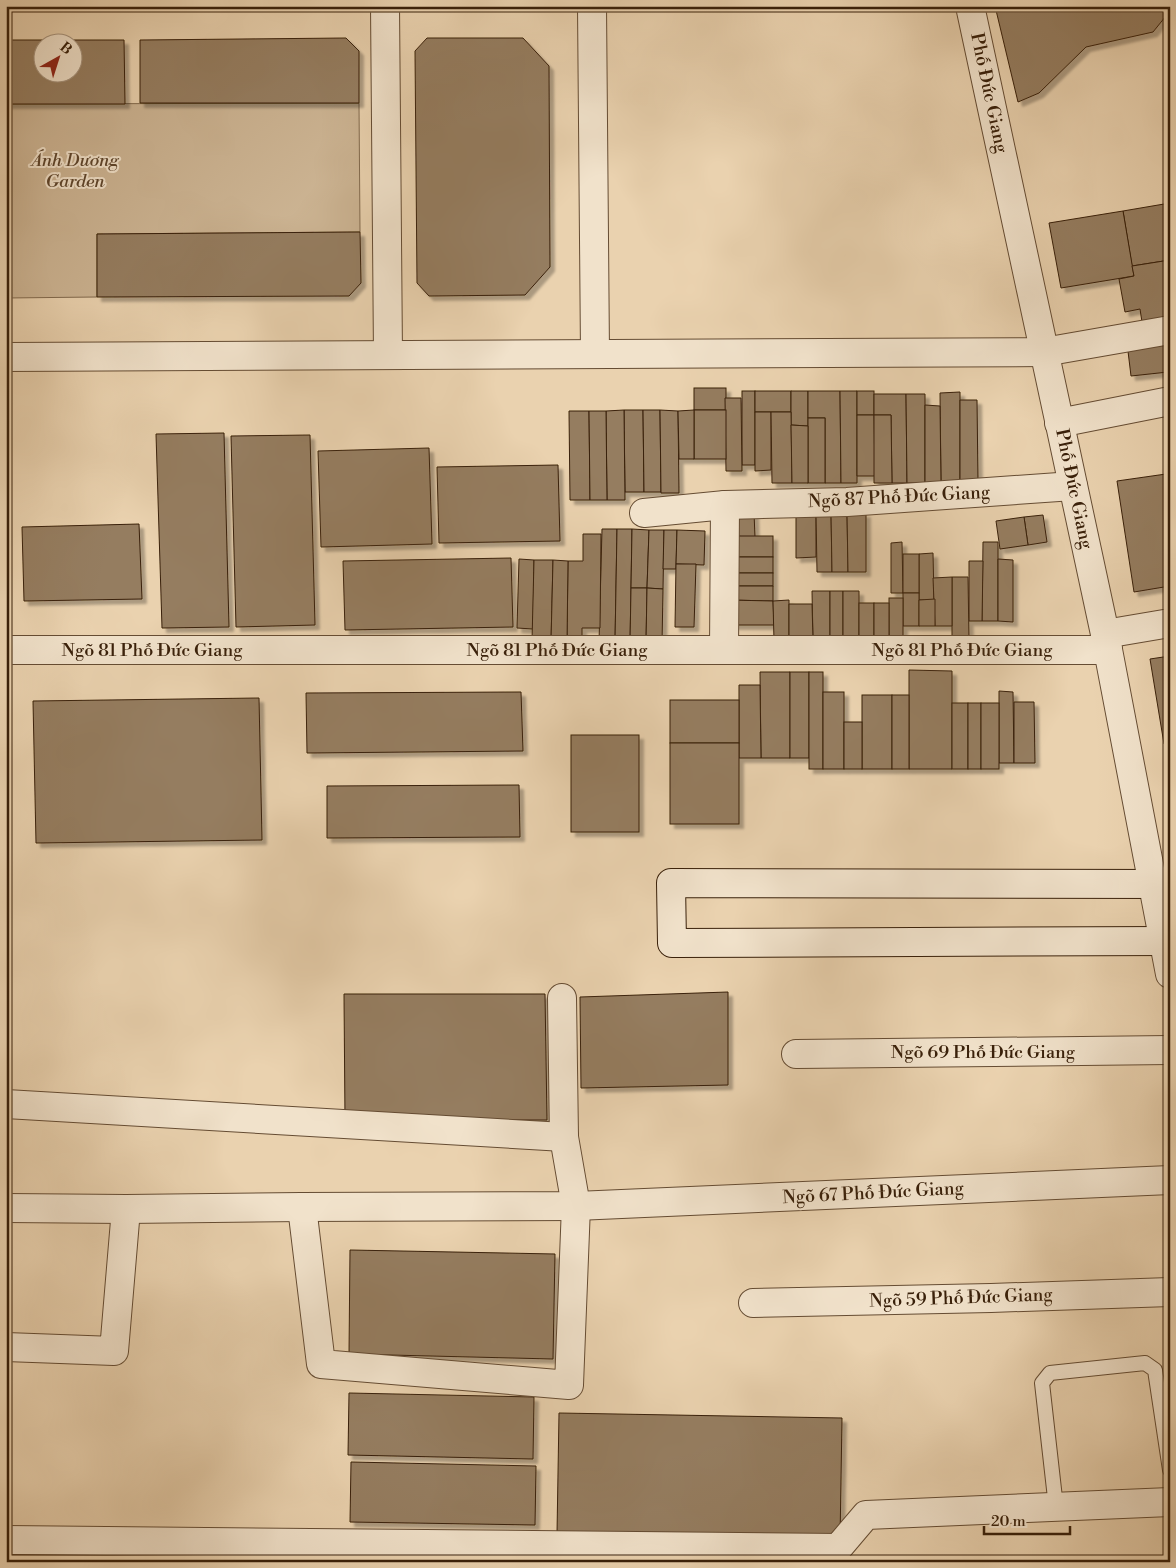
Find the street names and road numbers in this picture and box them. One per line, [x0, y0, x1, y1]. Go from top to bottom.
street label: Phố Đức Giang [965, 31, 1013, 156]
street label: Phố Đức Giang [1050, 427, 1098, 552]
street label: Ngõ 87 Phố Đức Giang [807, 481, 991, 513]
street label: Ngõ 81 Phố Đức Giang [62, 639, 243, 662]
street label: Ngõ 81 Phố Đức Giang [467, 639, 648, 662]
street label: Ngõ 81 Phố Đức Giang [872, 639, 1053, 662]
street label: Ngõ 69 Phố Đức Giang [891, 1041, 1076, 1064]
street label: Ngõ 67 Phố Đức Giang [782, 1177, 965, 1209]
street label: Ngõ 59 Phố Đức Giang [869, 1283, 1054, 1313]

